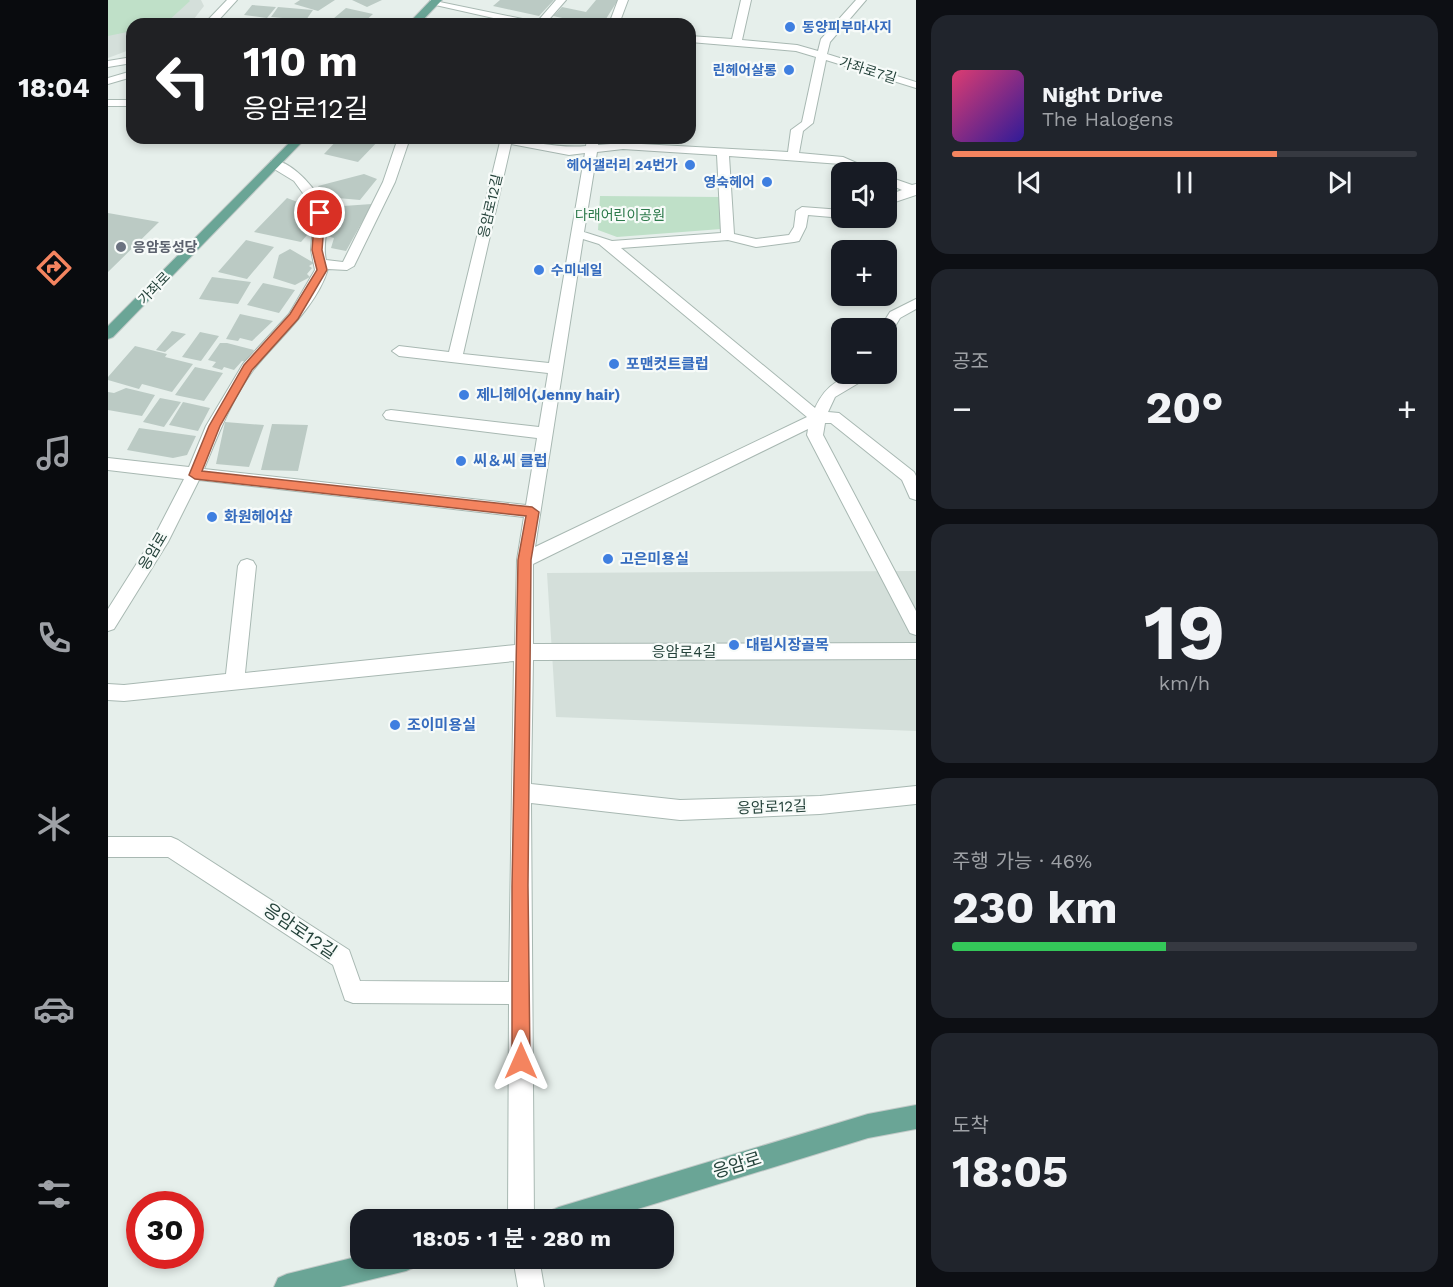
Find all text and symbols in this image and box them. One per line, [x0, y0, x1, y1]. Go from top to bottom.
place label: 동양피부마사지 [802, 19, 892, 35]
marker: 동양피부마사지 [783, 20, 797, 34]
text: 110 m [243, 37, 358, 86]
icon: left [144, 42, 222, 120]
street label: 가좌로7길 [837, 54, 899, 86]
place label: 린헤어살롱 [713, 62, 777, 78]
marker: 린헤어살롱 [782, 63, 796, 77]
text: 18:04 [18, 72, 90, 104]
text: Night Drive [1042, 82, 1163, 107]
text: 응암로12길 [243, 93, 369, 125]
text: The Halogens [1042, 107, 1174, 131]
place label: 헤어갤러리 24번가 [567, 157, 678, 173]
marker: 헤어갤러리 24번가 [683, 158, 697, 172]
map controls [831, 162, 897, 384]
button: sound [831, 162, 897, 228]
icon: previous [1013, 166, 1046, 199]
icon: pause [1168, 166, 1201, 199]
icon: next [1323, 166, 1356, 199]
street label: 응암로12길 [475, 172, 505, 240]
place label: 영숙헤어 [703, 174, 755, 190]
marker: 영숙헤어 [760, 175, 774, 189]
pin [294, 187, 345, 238]
icon: arrive [303, 196, 336, 229]
park label: 다래어린이공원 [575, 207, 665, 223]
place label: 응암동성당 [133, 239, 198, 255]
marker: 응암동성당 [114, 240, 128, 254]
button: + [831, 240, 897, 306]
icon: directions [33, 247, 75, 289]
place label: 수미네일 [551, 262, 603, 278]
marker: 수미네일 [532, 263, 546, 277]
street label: 가좌로 [135, 268, 173, 307]
button: − [831, 318, 897, 384]
text: 공조 [952, 349, 989, 373]
place label: 포맨컷트클럽 [626, 355, 709, 373]
marker: 포맨컷트클럽 [607, 357, 621, 371]
text: 20° [1145, 381, 1224, 434]
place label: 제니헤어(Jenny hair) [476, 386, 620, 404]
marker: 제니헤어(Jenny hair) [457, 388, 471, 402]
text: − [952, 389, 972, 428]
text: + [1397, 389, 1417, 428]
icon: music [33, 432, 75, 474]
place label: 씨＆씨 클럽 [473, 452, 548, 470]
marker: 씨＆씨 클럽 [454, 454, 468, 468]
place label: 화원헤어샵 [224, 508, 293, 526]
marker: 화원헤어샵 [205, 510, 219, 524]
street label: 응암로 [135, 529, 171, 573]
place label: 고은미용실 [620, 550, 689, 568]
marker: 고은미용실 [601, 552, 615, 566]
text: 19 [1144, 586, 1225, 678]
icon: phone [33, 617, 75, 659]
place label: 대림시장골목 [746, 636, 829, 654]
marker: 대림시장골목 [727, 638, 741, 652]
street label: 응암로4길 [652, 643, 716, 661]
text: km/h [1159, 671, 1210, 695]
place label: 조이미용실 [407, 716, 476, 734]
marker: 조이미용실 [388, 718, 402, 732]
street label: 응암로12길 [737, 797, 807, 817]
icon: climate [33, 803, 75, 845]
text: 주행 가능 · 46% [952, 849, 1092, 873]
text: 230 km [952, 881, 1118, 934]
street label: 응암로12길 [260, 898, 341, 963]
icon: car [33, 988, 75, 1030]
position arrow [489, 1029, 553, 1093]
text: 도착 [952, 1113, 989, 1137]
text: 18:05 [952, 1145, 1068, 1198]
street label: 응암로 [710, 1147, 764, 1182]
icon: filters [33, 1173, 75, 1215]
speed limit sign: 30 [126, 1191, 204, 1269]
text: 18:05 · 1 분 · 280 m [413, 1226, 611, 1251]

